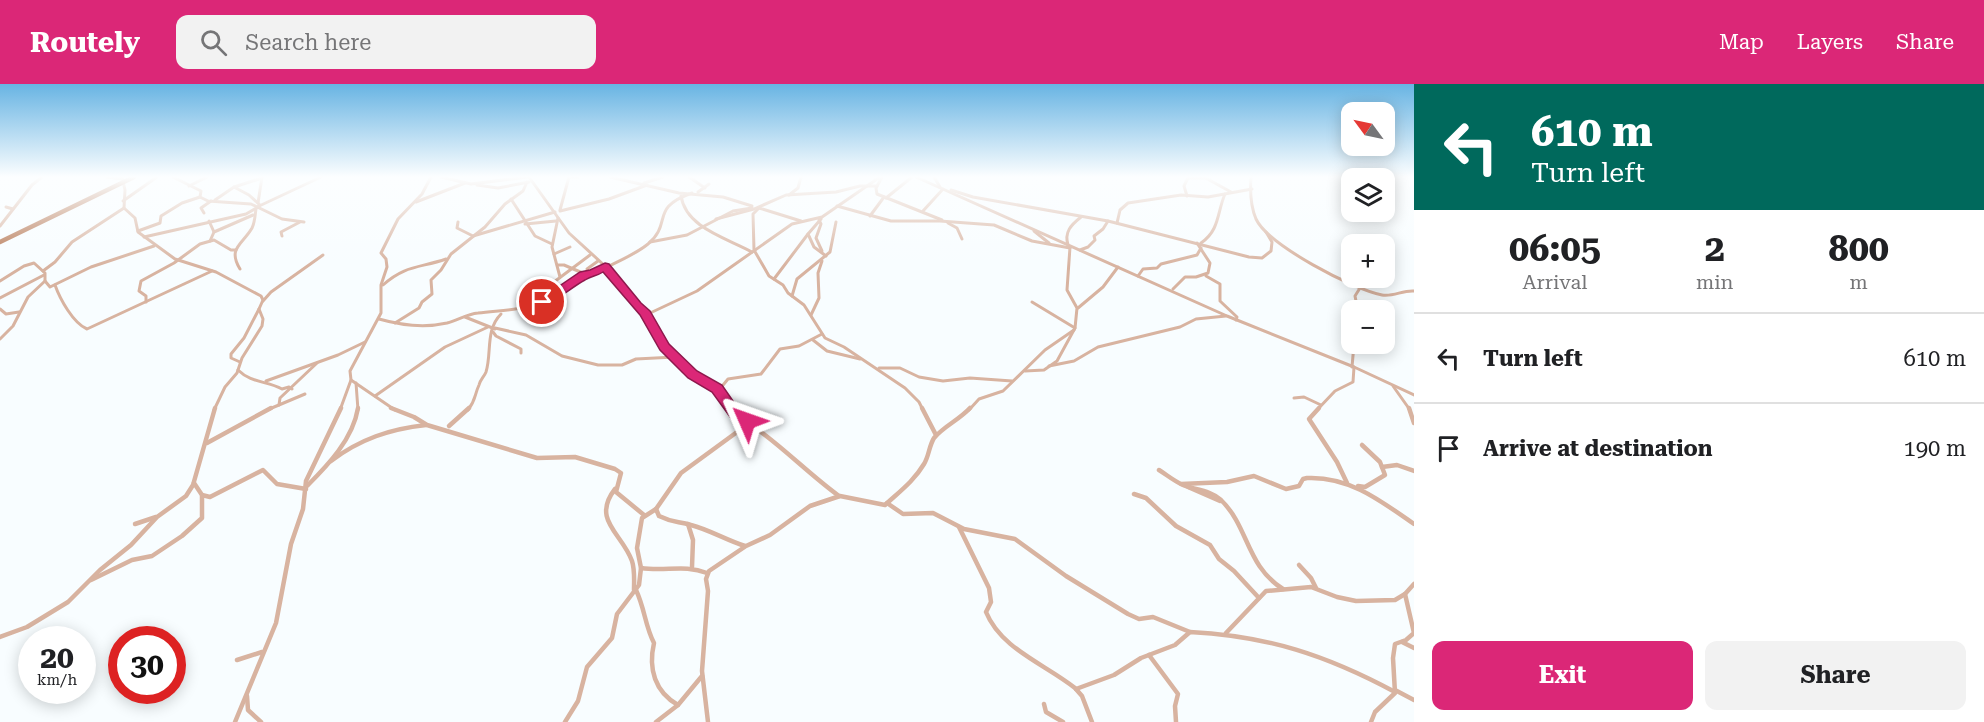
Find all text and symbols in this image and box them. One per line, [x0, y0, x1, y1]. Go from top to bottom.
search box [176, 15, 596, 69]
text: Routely [30, 26, 140, 59]
icon: search [197, 26, 230, 59]
text: Search here [245, 30, 371, 55]
text: Map [1719, 30, 1764, 54]
text: Layers [1797, 30, 1863, 54]
text: Share [1896, 30, 1954, 54]
north arrow [1341, 102, 1395, 156]
map controls [1341, 102, 1395, 354]
text: 610 m [1531, 107, 1653, 156]
icon: left [1432, 108, 1510, 186]
text: Turn left [1531, 157, 1645, 189]
button: layers [1341, 168, 1395, 222]
text: 06:05 [1509, 228, 1601, 270]
text: 2 [1705, 228, 1725, 270]
text: 800 [1829, 228, 1889, 270]
button: + [1341, 234, 1395, 288]
text: Arrival [1522, 270, 1587, 294]
text: min [1696, 270, 1733, 294]
text: m [1850, 270, 1868, 294]
pin [516, 276, 567, 327]
icon: arrive [525, 285, 558, 318]
button: − [1341, 300, 1395, 354]
icon: left [1432, 342, 1465, 375]
text: Turn left [1483, 346, 1583, 371]
text: 610 m [1903, 346, 1966, 371]
position arrow [715, 389, 779, 453]
icon: arrive [1432, 432, 1465, 465]
text: Arrive at destination [1483, 436, 1712, 461]
text: 190 m [1903, 436, 1966, 461]
speed limit sign: 30 [108, 626, 186, 704]
text: 20 [40, 640, 74, 675]
button: Exit [1432, 641, 1693, 710]
button: Share [1705, 641, 1966, 710]
text: km/h [37, 671, 77, 689]

